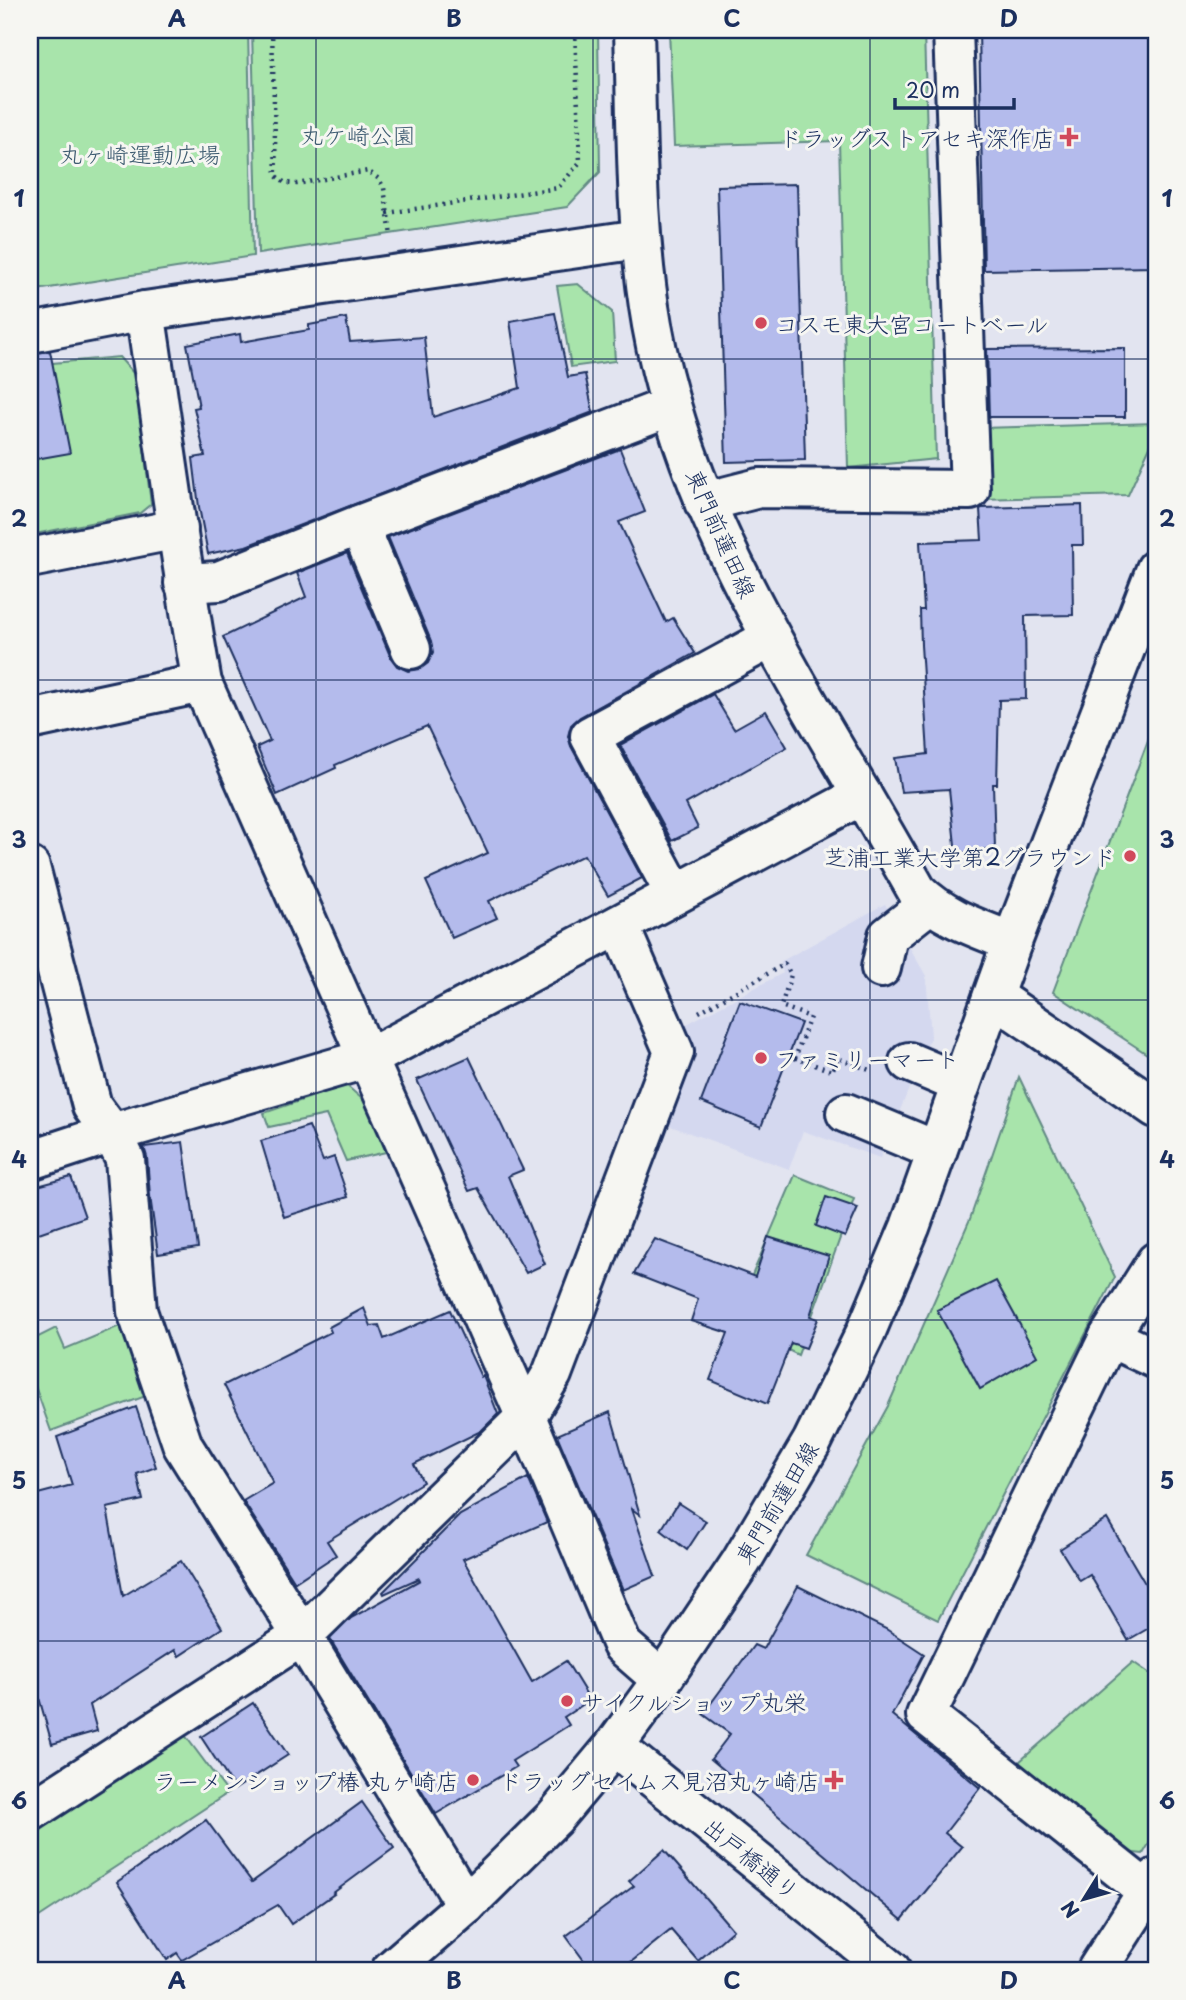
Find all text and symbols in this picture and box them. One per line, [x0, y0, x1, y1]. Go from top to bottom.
text: A [168, 0, 186, 35]
text: B [446, 0, 462, 35]
text: C [723, 0, 741, 35]
text: D [1000, 0, 1018, 35]
scale bar [895, 66, 1014, 110]
text: 20 m [906, 73, 960, 105]
park label: 丸ケ崎公園 [301, 117, 416, 152]
place label: ドラッグストアセキ深作店 [779, 120, 1055, 155]
marker: ドラッグストアセキ深作店 [1061, 129, 1077, 145]
park label: 丸ヶ崎運動広場 [60, 136, 221, 171]
text: 1 [14, 180, 25, 215]
text: 1 [1162, 180, 1173, 215]
place label: コスモ東大宮コートベール [775, 306, 1049, 341]
marker: コスモ東大宮コートベール [753, 315, 769, 331]
street label: 東門前蓮田線 [678, 463, 766, 603]
text: 2 [11, 500, 27, 535]
text: 2 [1159, 500, 1175, 535]
text: 3 [11, 821, 27, 856]
text: 3 [1159, 821, 1175, 856]
place label: 芝浦工業大学第2グラウンド [824, 839, 1116, 874]
marker: 芝浦工業大学第2グラウンド [1122, 848, 1138, 864]
place label: ファミリーマート [775, 1041, 959, 1076]
marker: ファミリーマート [753, 1050, 769, 1066]
text: 4 [11, 1141, 27, 1176]
text: 4 [1159, 1141, 1175, 1176]
street label: 東門前蓮田線 [725, 1434, 827, 1570]
text: 5 [12, 1462, 26, 1497]
text: 5 [1160, 1462, 1174, 1497]
place label: サイクルショップ丸栄 [581, 1684, 806, 1719]
marker: サイクルショップ丸栄 [559, 1693, 575, 1709]
place label: ラーメンショップ椿 丸ヶ崎店 [153, 1763, 459, 1798]
place label: ドラッグセイムス見沼丸ヶ崎店 [499, 1763, 820, 1798]
marker: ラーメンショップ椿 丸ヶ崎店 [465, 1772, 481, 1788]
marker: ドラッグセイムス見沼丸ヶ崎店 [826, 1772, 842, 1788]
text: 6 [11, 1782, 27, 1817]
text: 6 [1159, 1782, 1175, 1817]
street label: 出戸橋通り [696, 1808, 808, 1908]
north arrow [1050, 1864, 1120, 1934]
text: N [1054, 1895, 1085, 1924]
text: A [168, 1962, 186, 1997]
text: B [446, 1962, 462, 1997]
text: C [723, 1962, 741, 1997]
text: D [1000, 1962, 1018, 1997]

